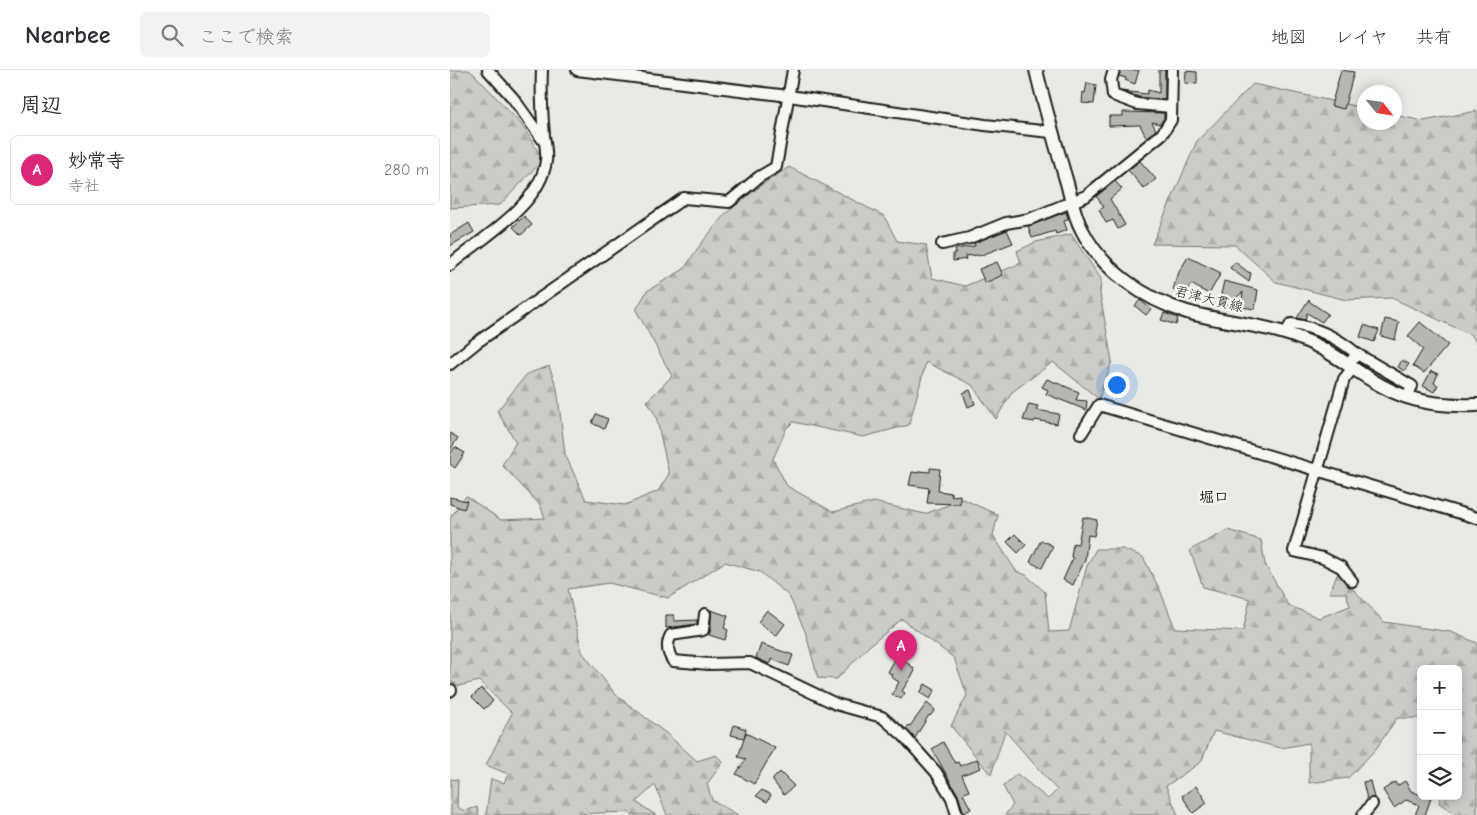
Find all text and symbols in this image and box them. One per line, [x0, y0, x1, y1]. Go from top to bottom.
search box [140, 12, 490, 57]
text: Nearbee [25, 21, 110, 49]
icon: search [158, 21, 186, 49]
text: ここで検索 [198, 26, 293, 48]
text: 地図 [1271, 27, 1307, 48]
text: レイヤ [1335, 27, 1388, 48]
text: 共有 [1416, 27, 1452, 48]
north arrow [1357, 85, 1402, 130]
text: 周辺 [20, 93, 62, 117]
text: 妙常寺 [68, 150, 125, 172]
text: A [33, 161, 41, 179]
text: 280 m [384, 161, 429, 179]
text: 寺社 [68, 177, 100, 195]
street label: 君津大貫線 [1173, 282, 1245, 316]
your location [1104, 372, 1130, 398]
district label: 堀口 [1199, 488, 1229, 506]
pin: A [885, 630, 917, 671]
map controls [1417, 665, 1462, 800]
button: + [1417, 665, 1462, 710]
button: − [1417, 710, 1462, 755]
button: layers [1417, 755, 1462, 800]

